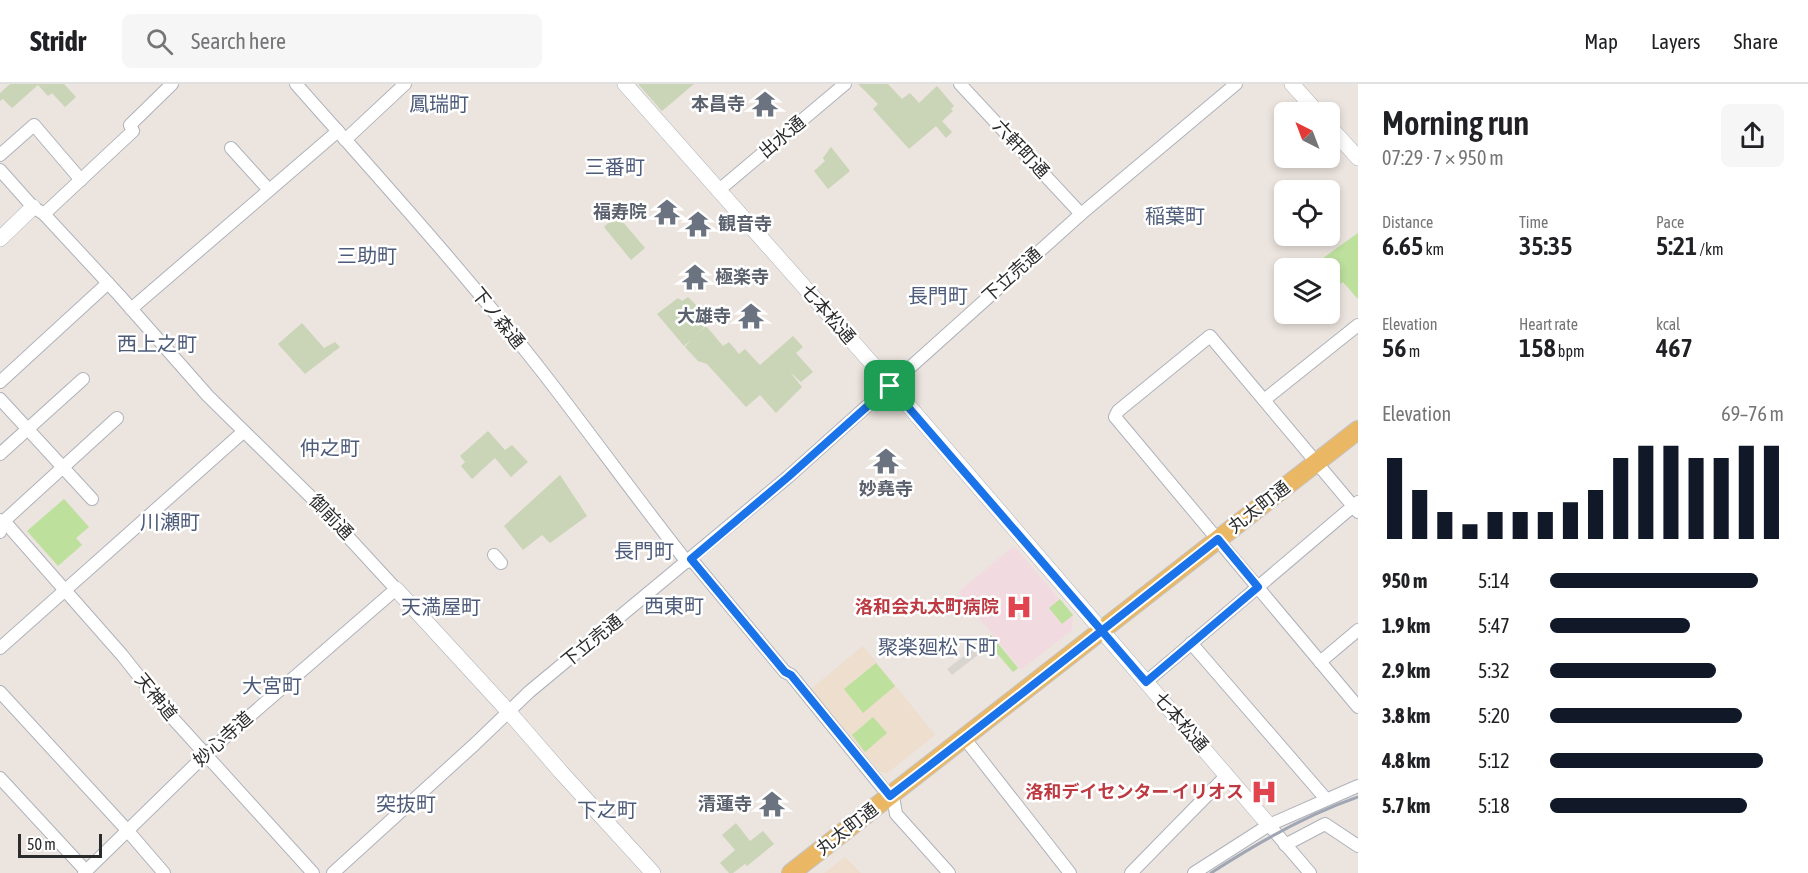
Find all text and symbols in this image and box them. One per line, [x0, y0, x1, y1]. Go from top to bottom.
search box [122, 14, 542, 68]
text: Stridr [30, 25, 86, 57]
icon: search [143, 25, 176, 58]
text: Search here [191, 28, 286, 54]
text: Map [1584, 29, 1618, 53]
text: Layers [1651, 29, 1701, 53]
text: Share [1734, 29, 1778, 53]
temple icon: 本昌寺 [750, 89, 780, 119]
district label: 鳳瑞町 [409, 92, 469, 115]
place label: 本昌寺 [691, 93, 745, 114]
north arrow [1274, 102, 1340, 168]
map controls [1274, 102, 1340, 324]
text: Morning run [1382, 104, 1529, 142]
button: share [1721, 104, 1784, 167]
street label: 出水通 [754, 111, 809, 162]
street label: 六軒町通 [989, 115, 1054, 182]
text: 07:29 · 7 × 950 m [1382, 146, 1504, 169]
district label: 三番町 [585, 155, 645, 178]
button: locate [1274, 180, 1340, 246]
temple icon: 福寿院 [652, 197, 682, 227]
place label: 福寿院 [593, 201, 647, 222]
district label: 稲葉町 [1145, 204, 1205, 227]
temple icon: 観音寺 [683, 209, 713, 239]
place label: 観音寺 [718, 213, 772, 234]
text: Distance [1382, 213, 1433, 231]
text: Time [1519, 213, 1548, 231]
text: Pace [1656, 213, 1684, 231]
text: 6.65 [1382, 231, 1423, 261]
text: 35:35 [1519, 231, 1573, 261]
text: 5:21 [1656, 231, 1697, 261]
text: km [1423, 240, 1444, 258]
text: /km [1697, 240, 1723, 258]
street label: 下立売通 [978, 243, 1045, 307]
district label: 三助町 [337, 244, 397, 267]
button: layers [1274, 258, 1340, 324]
temple icon: 極楽寺 [680, 262, 710, 292]
place label: 極楽寺 [715, 266, 769, 287]
street label: 七本松通 [797, 280, 860, 348]
street label: 下ノ森通 [468, 283, 529, 352]
district label: 長門町 [908, 284, 968, 307]
temple icon: 大雄寺 [736, 301, 766, 331]
place label: 大雄寺 [677, 305, 731, 326]
text: Elevation [1382, 315, 1437, 333]
text: Heart rate [1519, 315, 1578, 333]
text: kcal [1656, 315, 1680, 333]
district label: 西上之町 [117, 332, 197, 355]
text: 56 [1382, 333, 1406, 363]
text: 158 [1519, 333, 1556, 363]
text: 467 [1656, 333, 1693, 363]
text: m [1406, 342, 1420, 360]
text: bpm [1556, 342, 1585, 360]
pin [864, 360, 915, 411]
icon: arrive [873, 369, 906, 402]
text: Elevation [1382, 402, 1451, 425]
text: 69–76 m [1721, 402, 1784, 425]
district label: 仲之町 [300, 436, 360, 459]
temple icon: 妙堯寺 [871, 446, 901, 476]
street label: 丸太町通 [1224, 476, 1294, 537]
place label: 妙堯寺 [859, 478, 913, 499]
street label: 御前通 [305, 490, 358, 543]
district label: 川瀬町 [140, 510, 200, 533]
district label: 長門町 [614, 539, 674, 562]
text: 950 m [1382, 569, 1427, 592]
text: 5:14 [1478, 569, 1510, 592]
hospital icon: 洛和会丸太町病院 [1004, 592, 1034, 622]
district label: 西東町 [644, 594, 704, 617]
district label: 天満屋町 [401, 595, 481, 618]
place label: 洛和会丸太町病院 [855, 596, 999, 617]
street label: 下立売通 [557, 610, 626, 671]
text: 1.9 km [1382, 614, 1430, 637]
text: 5:47 [1478, 614, 1510, 637]
district label: 聚楽廻松下町 [878, 635, 998, 658]
text: 2.9 km [1382, 659, 1430, 682]
text: 5:32 [1478, 659, 1510, 682]
street label: 天神道 [131, 669, 182, 724]
district label: 大宮町 [242, 674, 302, 697]
street label: 七本松通 [1150, 688, 1213, 756]
text: 3.8 km [1382, 704, 1430, 727]
text: 5:20 [1478, 704, 1510, 727]
street label: 妙心寺道 [189, 707, 256, 771]
text: 4.8 km [1382, 749, 1430, 772]
text: 5:12 [1478, 749, 1510, 772]
hospital icon: 洛和デイセンター イリオス [1249, 777, 1279, 807]
place label: 洛和デイセンター イリオス [1026, 781, 1244, 802]
temple icon: 清蓮寺 [757, 789, 787, 819]
district label: 突抜町 [376, 792, 436, 815]
place label: 清蓮寺 [698, 793, 752, 814]
text: 5.7 km [1382, 794, 1430, 817]
text: 5:18 [1478, 794, 1510, 817]
district label: 下之町 [577, 798, 637, 821]
street label: 丸太町通 [812, 798, 882, 859]
scale bar [18, 831, 102, 858]
text: 50 m [27, 835, 56, 853]

